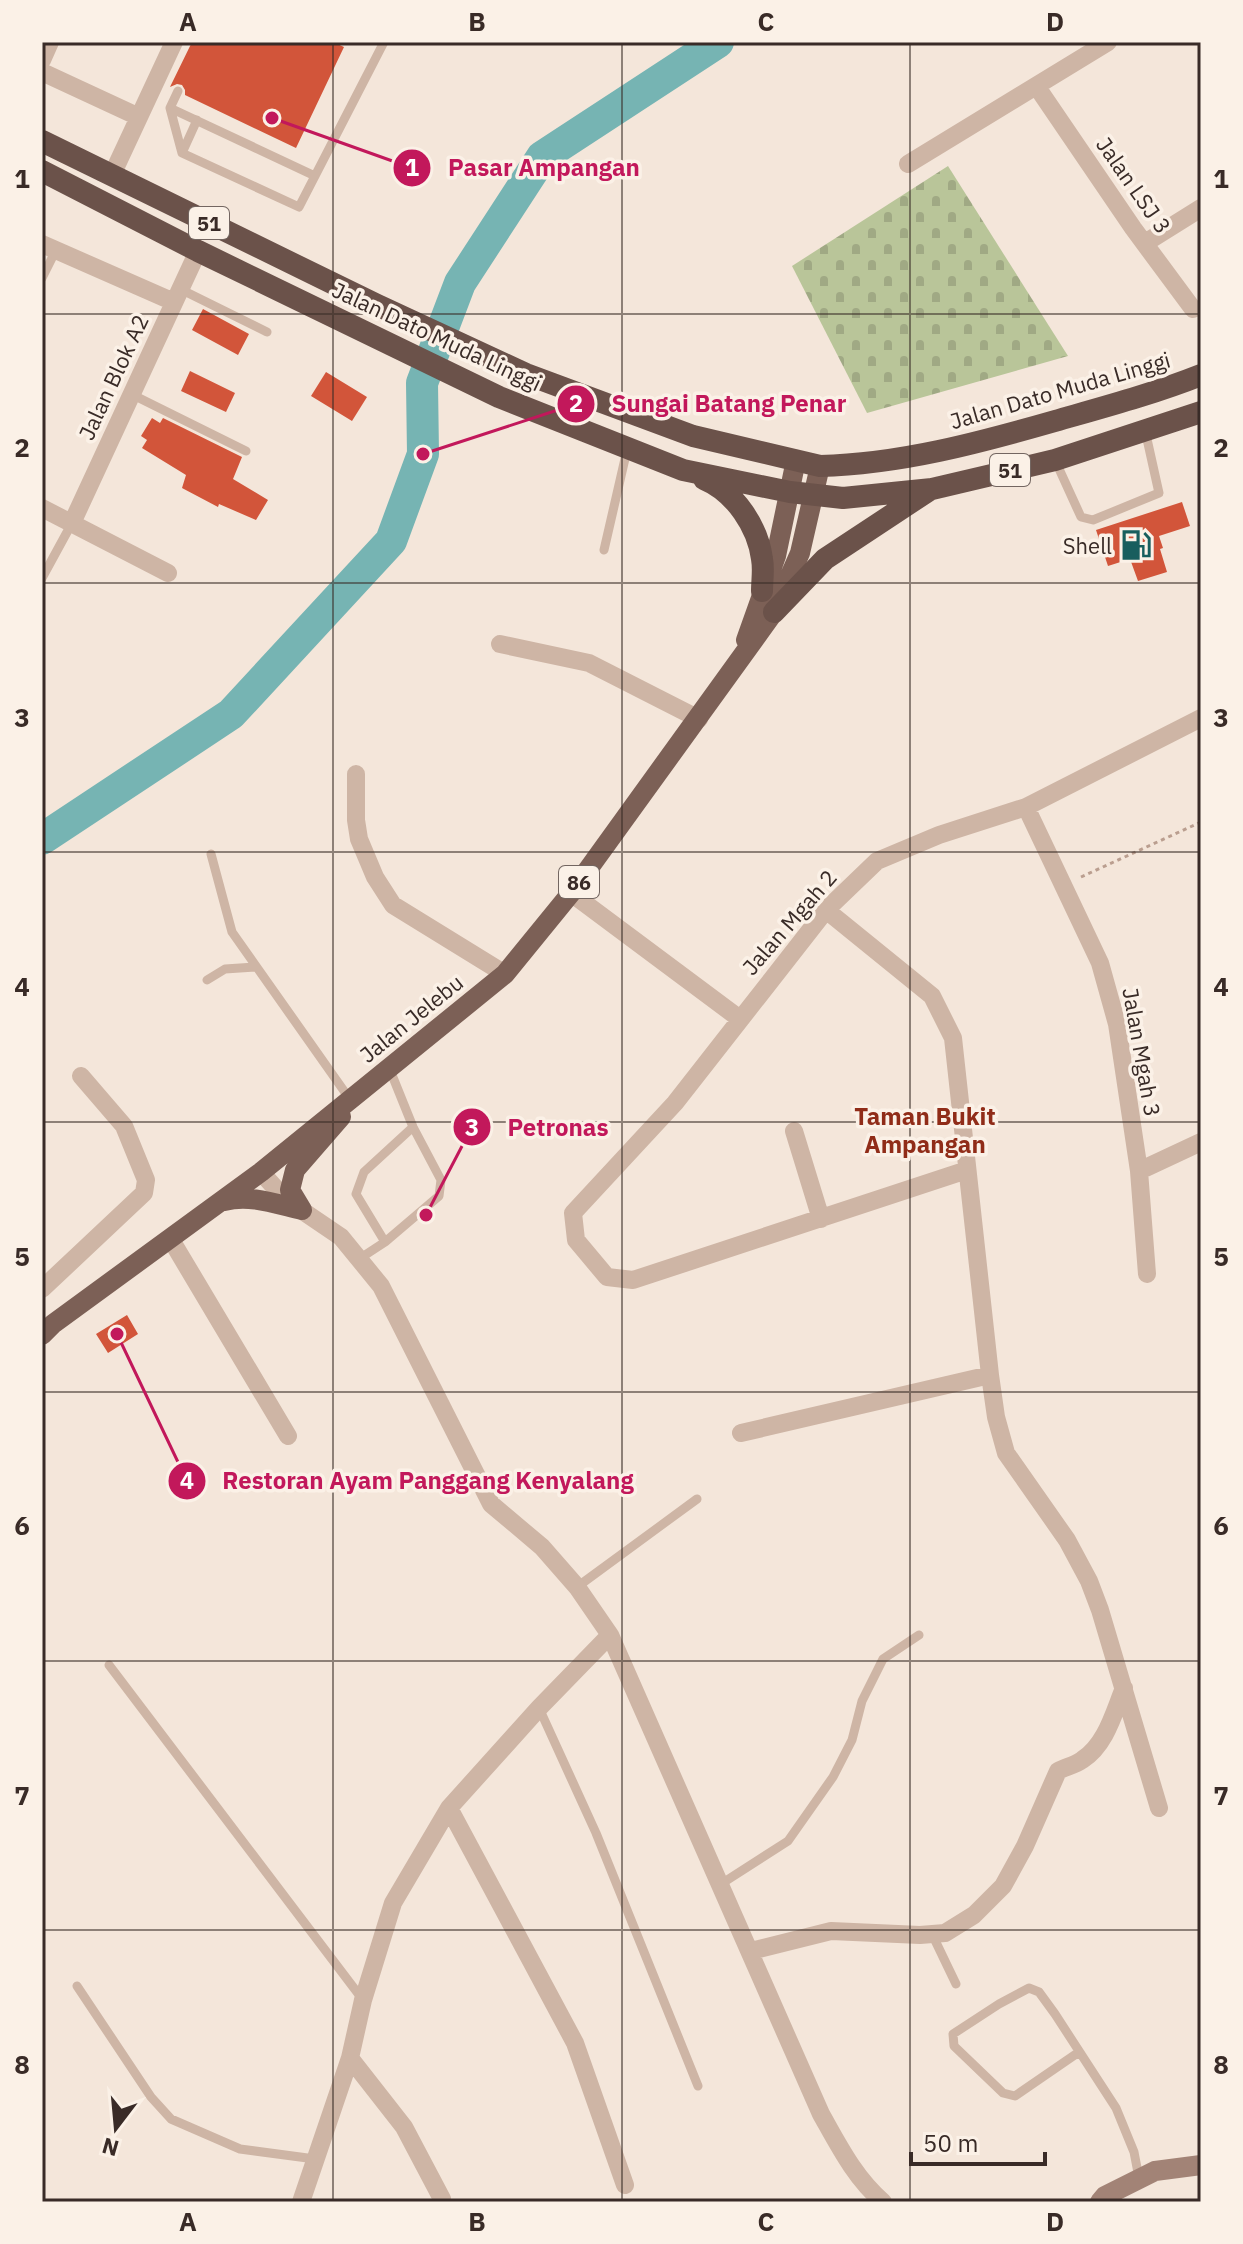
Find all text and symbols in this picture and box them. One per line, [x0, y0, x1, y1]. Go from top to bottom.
text: A [179, 4, 197, 38]
text: B [468, 4, 486, 38]
text: C [758, 4, 775, 38]
text: D [1046, 4, 1064, 38]
street label: Jalan LSJ 3 [1090, 131, 1178, 239]
callout: Pasar Ampangan [392, 144, 656, 192]
text: 1 [405, 151, 419, 183]
text: Pasar Ampangan [448, 151, 640, 183]
text: 1 [14, 161, 30, 195]
text: 1 [1213, 161, 1229, 195]
road number: 51 [189, 207, 229, 239]
street label: Jalan Dato Muda Linggi [328, 275, 546, 397]
street label: Jalan Blok A2 [71, 310, 155, 444]
street label: Jalan Dato Muda Linggi [946, 345, 1174, 435]
callout: Sungai Batang Penar [556, 380, 863, 428]
text: 2 [569, 387, 583, 419]
text: Sungai Batang Penar [612, 387, 847, 419]
text: 2 [14, 430, 30, 464]
text: 2 [1213, 430, 1229, 464]
road number: 51 [990, 454, 1030, 486]
fuel station icon: Shell [1119, 528, 1153, 562]
place label: Shell [1063, 531, 1112, 560]
text: 3 [14, 700, 30, 734]
text: 3 [1213, 700, 1229, 734]
street label: Jalan Mgah 2 [735, 863, 843, 981]
road number: 86 [559, 866, 599, 898]
street label: Jalan Jelebu [353, 967, 469, 1069]
text: 4 [14, 969, 30, 1003]
text: 4 [1213, 969, 1229, 1003]
street label: Jalan Mgah 3 [1116, 985, 1168, 1119]
district label: Taman Bukit Ampangan [854, 1100, 996, 1160]
callout: Petronas [452, 1103, 625, 1151]
text: 3 [465, 1111, 479, 1143]
text: Petronas [507, 1111, 609, 1143]
text: 5 [14, 1239, 30, 1273]
text: 5 [1213, 1239, 1229, 1273]
callout: Restoran Ayam Panggang Kenyalang [167, 1457, 650, 1505]
text: 4 [180, 1464, 194, 1496]
text: Restoran Ayam Panggang Kenyalang [222, 1464, 634, 1496]
text: 6 [14, 1508, 30, 1542]
text: 6 [1213, 1508, 1229, 1542]
text: 7 [14, 1778, 30, 1812]
text: 7 [1213, 1778, 1229, 1812]
text: 8 [14, 2047, 30, 2081]
text: 8 [1213, 2047, 1229, 2081]
north arrow [76, 2088, 156, 2168]
scale bar [911, 2116, 1045, 2166]
text: 50 m [923, 2127, 978, 2159]
text: N [99, 2132, 122, 2164]
text: A [179, 2204, 197, 2238]
text: B [468, 2204, 486, 2238]
text: C [758, 2204, 775, 2238]
text: D [1046, 2204, 1064, 2238]

